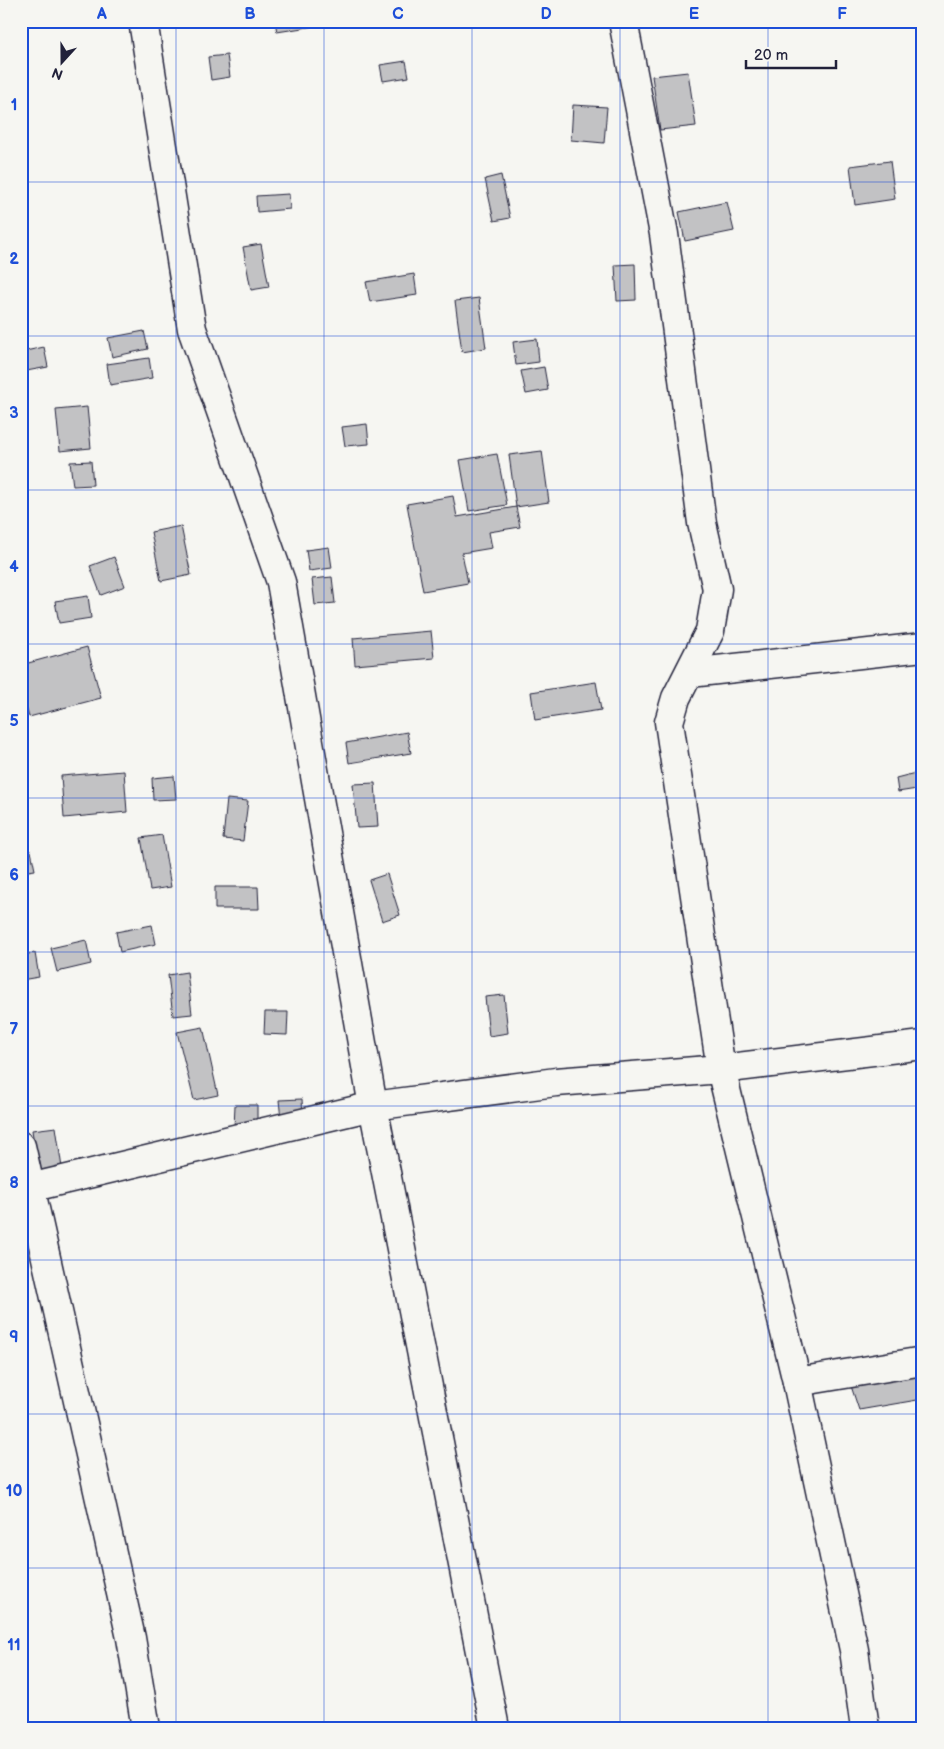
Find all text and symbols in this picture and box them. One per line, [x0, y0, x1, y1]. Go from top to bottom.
text: A [96, 5, 107, 24]
text: B [244, 5, 256, 24]
text: C [392, 5, 404, 24]
text: D [540, 5, 552, 24]
text: E [689, 5, 699, 24]
text: F [837, 5, 847, 24]
north arrow [38, 38, 88, 88]
scale bar [746, 38, 836, 70]
text: 20 m [754, 46, 788, 65]
text: N [50, 64, 65, 83]
text: 1 [11, 96, 17, 115]
text: 2 [9, 250, 19, 269]
text: 3 [9, 404, 19, 423]
text: 4 [9, 558, 19, 577]
text: 5 [9, 712, 19, 731]
text: 6 [9, 866, 19, 885]
text: 7 [10, 1020, 19, 1039]
text: 8 [9, 1174, 19, 1193]
text: 9 [9, 1328, 19, 1347]
text: 10 [6, 1482, 22, 1501]
text: 11 [7, 1636, 21, 1655]

